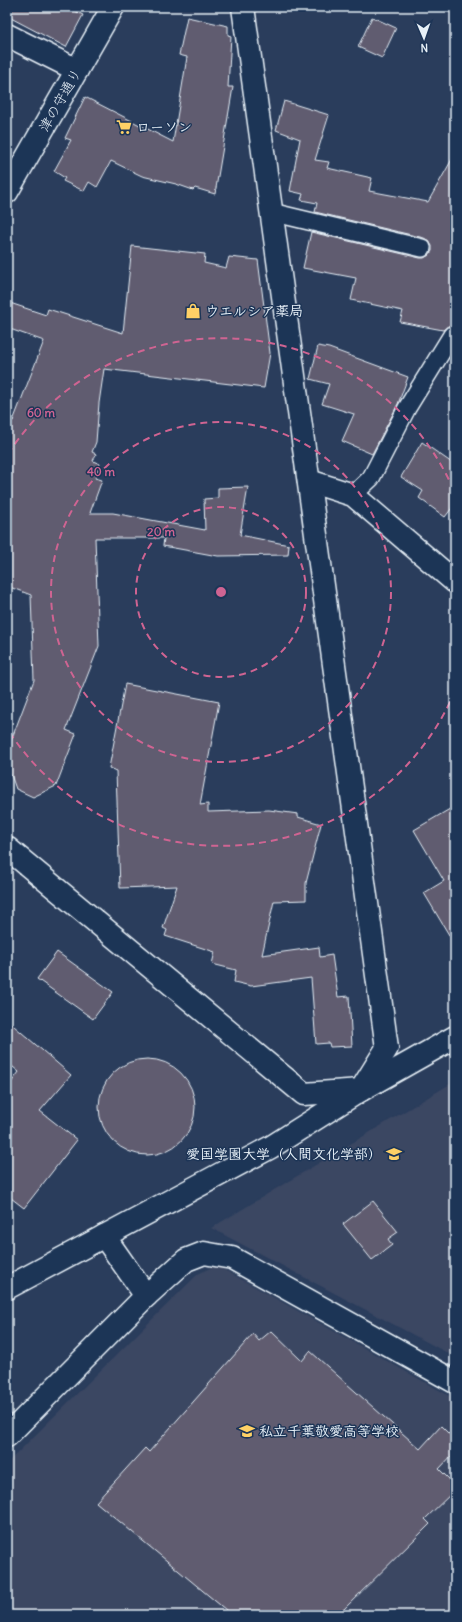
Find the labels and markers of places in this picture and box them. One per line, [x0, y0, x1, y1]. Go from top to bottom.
supermarket icon: ローソン [115, 118, 133, 136]
place label: ローソン [136, 118, 192, 136]
shop icon: ウエルシア薬局 [184, 302, 202, 320]
place label: ウエルシア薬局 [205, 302, 303, 320]
centre of rings [214, 585, 228, 599]
place label: 愛国学園大学（人間文化学部） [186, 1145, 382, 1163]
school or university icon: 愛国学園大学（人間文化学部） [385, 1145, 403, 1163]
school or university icon: 私立千葉敬愛高等学校 [238, 1422, 256, 1440]
place label: 私立千葉敬愛高等学校 [259, 1422, 399, 1440]

